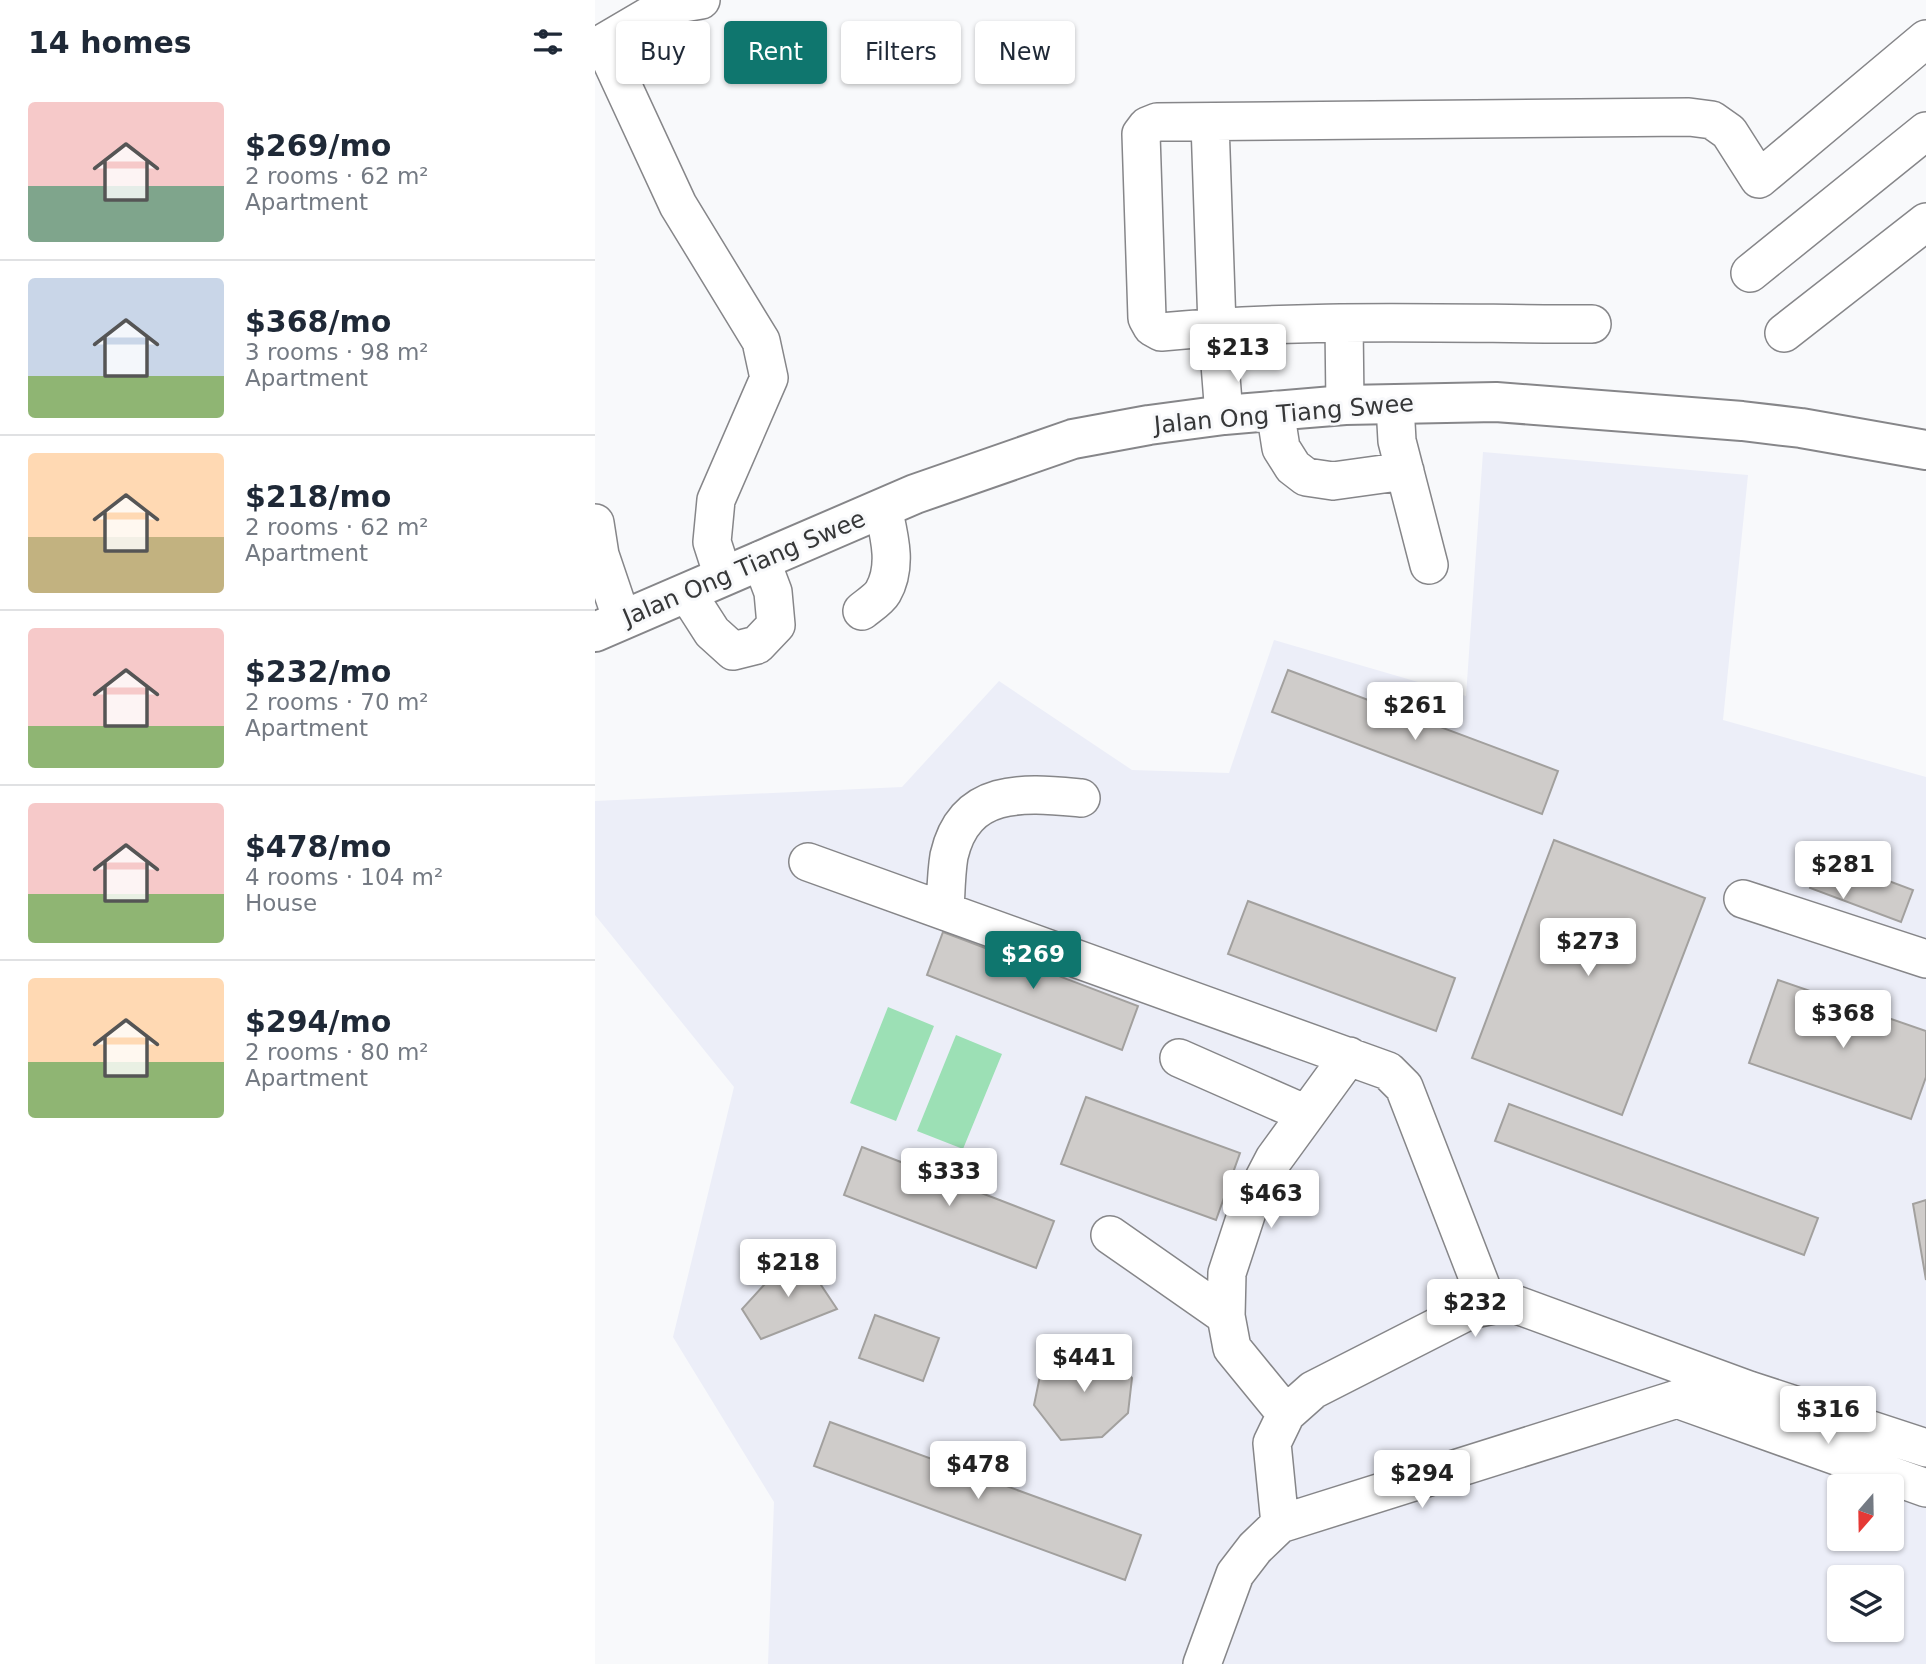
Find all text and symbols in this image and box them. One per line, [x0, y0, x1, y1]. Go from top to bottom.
chip: Buy [616, 21, 710, 84]
chip: Rent [724, 21, 827, 84]
chip: Filters [841, 21, 961, 84]
chip: New [975, 21, 1075, 84]
icon: filters [529, 23, 567, 61]
text: 14 homes [28, 25, 192, 60]
text: $269/mo [245, 128, 391, 163]
icon: home [84, 130, 168, 214]
text: 2 rooms · 62 m² [245, 163, 429, 189]
text: Apartment [245, 189, 368, 215]
text: $368/mo [245, 304, 391, 339]
icon: home [84, 306, 168, 390]
pin: $213 [1197, 324, 1279, 384]
text: $213 [1206, 334, 1270, 360]
text: 3 rooms · 98 m² [245, 339, 429, 365]
text: Apartment [245, 365, 368, 391]
street label: Jalan Ong Tiang Swee [1151, 389, 1415, 439]
text: $218/mo [245, 479, 391, 514]
icon: home [84, 481, 168, 565]
street label: Jalan Ong Tiang Swee [617, 504, 869, 633]
text: 2 rooms · 62 m² [245, 514, 429, 540]
text: Apartment [245, 540, 368, 566]
text: $232/mo [245, 654, 391, 689]
icon: home [84, 656, 168, 740]
pin: $261 [1374, 682, 1456, 742]
text: 2 rooms · 70 m² [245, 689, 429, 715]
text: $261 [1383, 692, 1447, 718]
text: Apartment [245, 715, 368, 741]
text: $478/mo [245, 829, 391, 864]
icon: home [84, 831, 168, 915]
pin: $281 [1802, 842, 1884, 901]
text: $281 [1811, 851, 1875, 877]
text: 4 rooms · 104 m² [245, 864, 443, 890]
text: House [245, 890, 317, 916]
pin: $273 [1547, 918, 1629, 978]
text: $273 [1556, 928, 1620, 954]
pin: $269 [992, 932, 1074, 991]
text: $269 [1001, 941, 1065, 967]
pin: $368 [1802, 990, 1884, 1050]
text: $368 [1811, 1000, 1875, 1026]
text: $294/mo [245, 1004, 391, 1039]
icon: home [84, 1006, 168, 1090]
text: 2 rooms · 80 m² [245, 1039, 429, 1065]
text: Apartment [245, 1065, 368, 1091]
pin: $333 [908, 1148, 990, 1208]
text: $333 [917, 1158, 981, 1184]
pin: $463 [1230, 1170, 1312, 1230]
text: $463 [1239, 1180, 1303, 1206]
pin: $218 [747, 1240, 829, 1299]
text: $218 [756, 1249, 820, 1275]
pin: $232 [1434, 1280, 1516, 1339]
text: $232 [1443, 1289, 1507, 1315]
pin: $441 [1043, 1334, 1125, 1394]
text: $441 [1052, 1344, 1116, 1370]
pin: $316 [1787, 1386, 1869, 1446]
text: $316 [1796, 1396, 1860, 1422]
pin: $478 [937, 1442, 1019, 1501]
pin: $294 [1381, 1450, 1463, 1510]
text: $478 [946, 1451, 1010, 1477]
text: $294 [1390, 1460, 1454, 1486]
north arrow [1827, 1474, 1904, 1550]
map controls [1827, 1474, 1904, 1642]
button: layers [1827, 1565, 1904, 1642]

